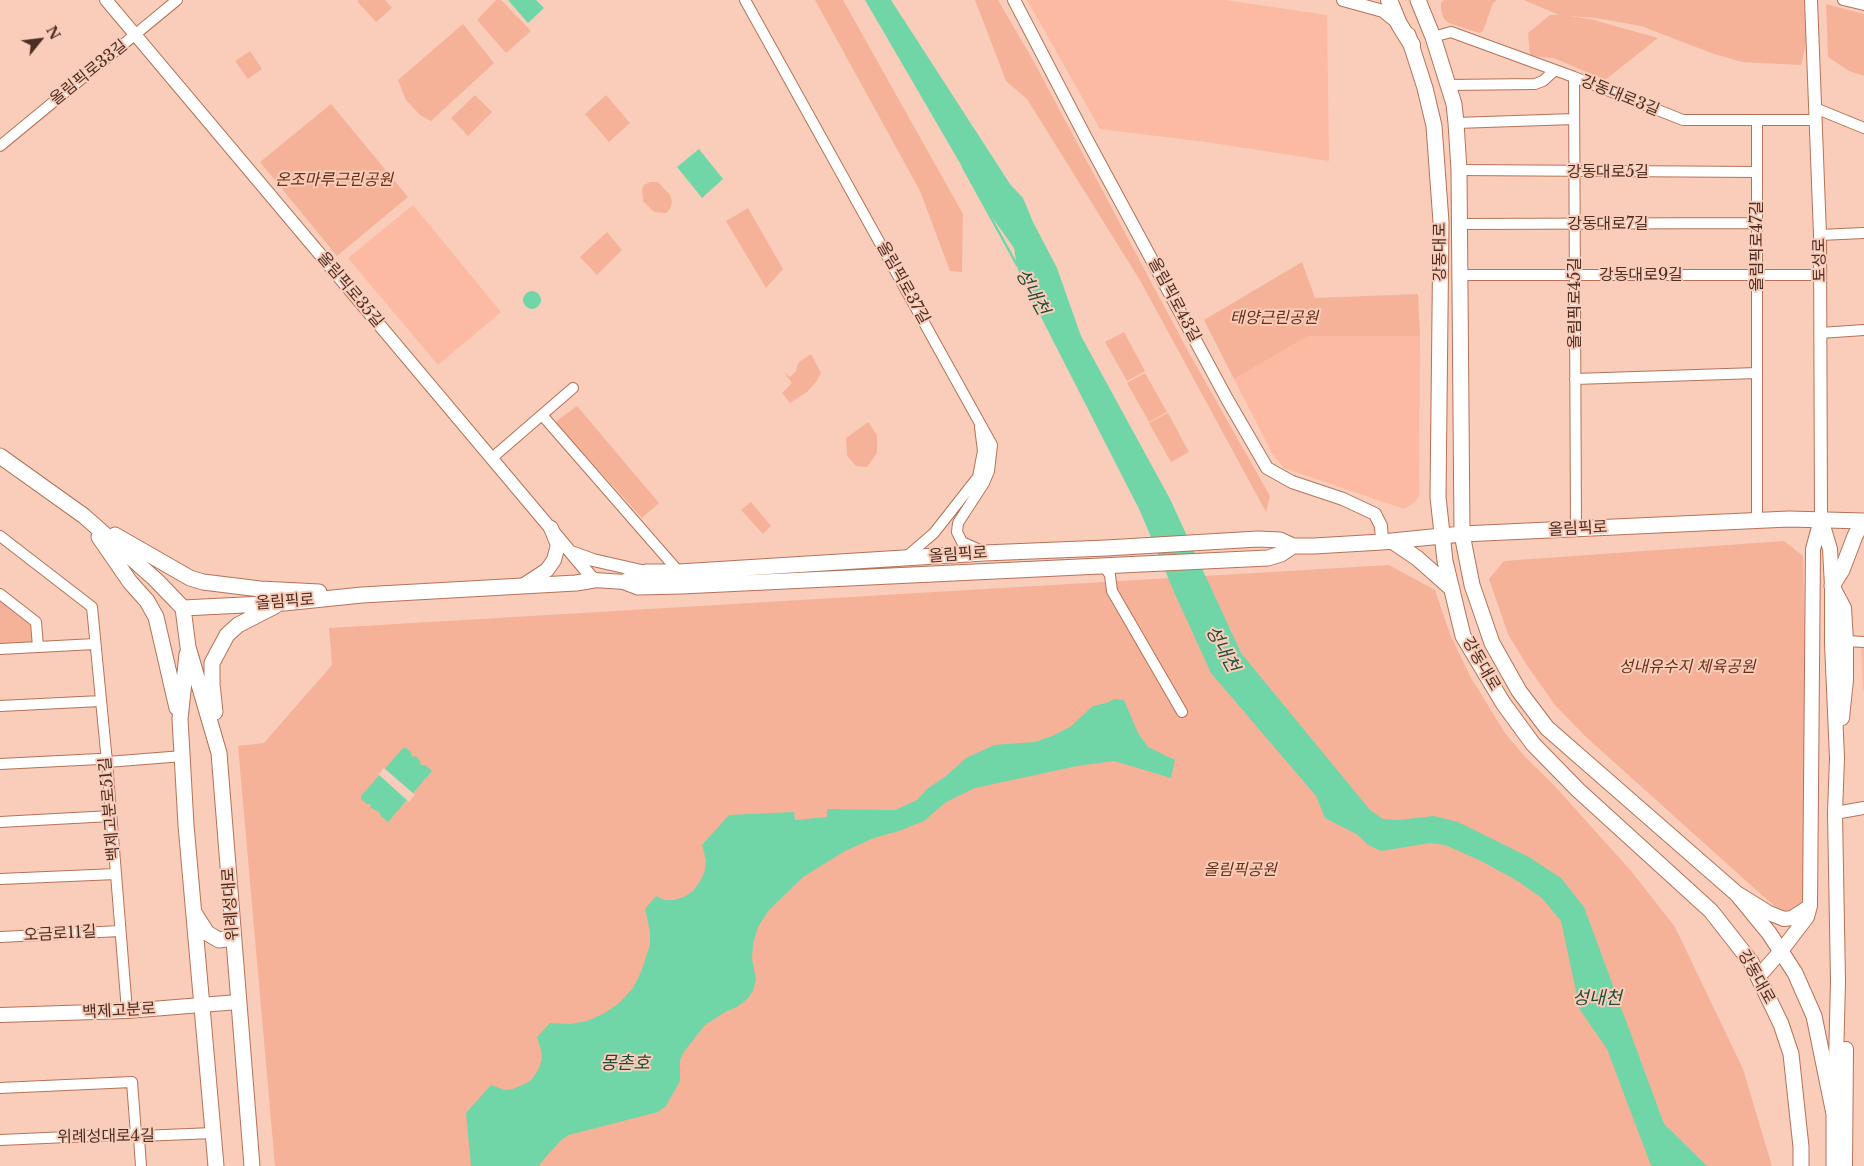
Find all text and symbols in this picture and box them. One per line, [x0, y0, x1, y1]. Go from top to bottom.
north arrow [15, 15, 65, 65]
text: N [42, 23, 64, 43]
street label: 올림픽로33길 [47, 36, 131, 110]
street label: 강동대로3길 [1578, 71, 1662, 121]
street label: 강동대로5길 [1567, 162, 1649, 182]
park label: 온조마루근린공원 [275, 170, 393, 190]
street label: 올림픽로47길 [1747, 201, 1767, 291]
street label: 강동대로7길 [1567, 214, 1649, 234]
street label: 강동대로 [1430, 223, 1450, 281]
street label: 올림픽로37길 [872, 238, 934, 328]
street label: 토성로 [1810, 238, 1830, 282]
street label: 올림픽로35길 [313, 248, 387, 332]
street label: 올림픽로43길 [1144, 255, 1204, 345]
street label: 올림픽로45길 [1565, 257, 1585, 349]
water label: 성내천 [1011, 265, 1053, 319]
street label: 강동대로9길 [1599, 265, 1683, 285]
park label: 태양근린공원 [1230, 308, 1318, 328]
street label: 올림픽로 [1548, 518, 1608, 540]
street label: 올림픽로 [928, 543, 988, 567]
street label: 올림픽로 [255, 590, 315, 614]
water label: 성내천 [1201, 622, 1243, 676]
street label: 강동대로 [1458, 634, 1504, 694]
park label: 성내유수지 체육공원 [1619, 657, 1755, 677]
street label: 백제고분로51길 [96, 756, 124, 862]
park label: 올림픽공원 [1203, 860, 1277, 880]
street label: 위례성대로 [219, 867, 243, 941]
street label: 오금로11길 [23, 922, 97, 946]
street label: 강동대로 [1733, 947, 1779, 1007]
water label: 성내천 [1572, 988, 1622, 1010]
street label: 백제고분로 [82, 999, 156, 1023]
water label: 몽촌호 [600, 1053, 650, 1075]
street label: 위례성대로4길 [57, 1127, 155, 1147]

